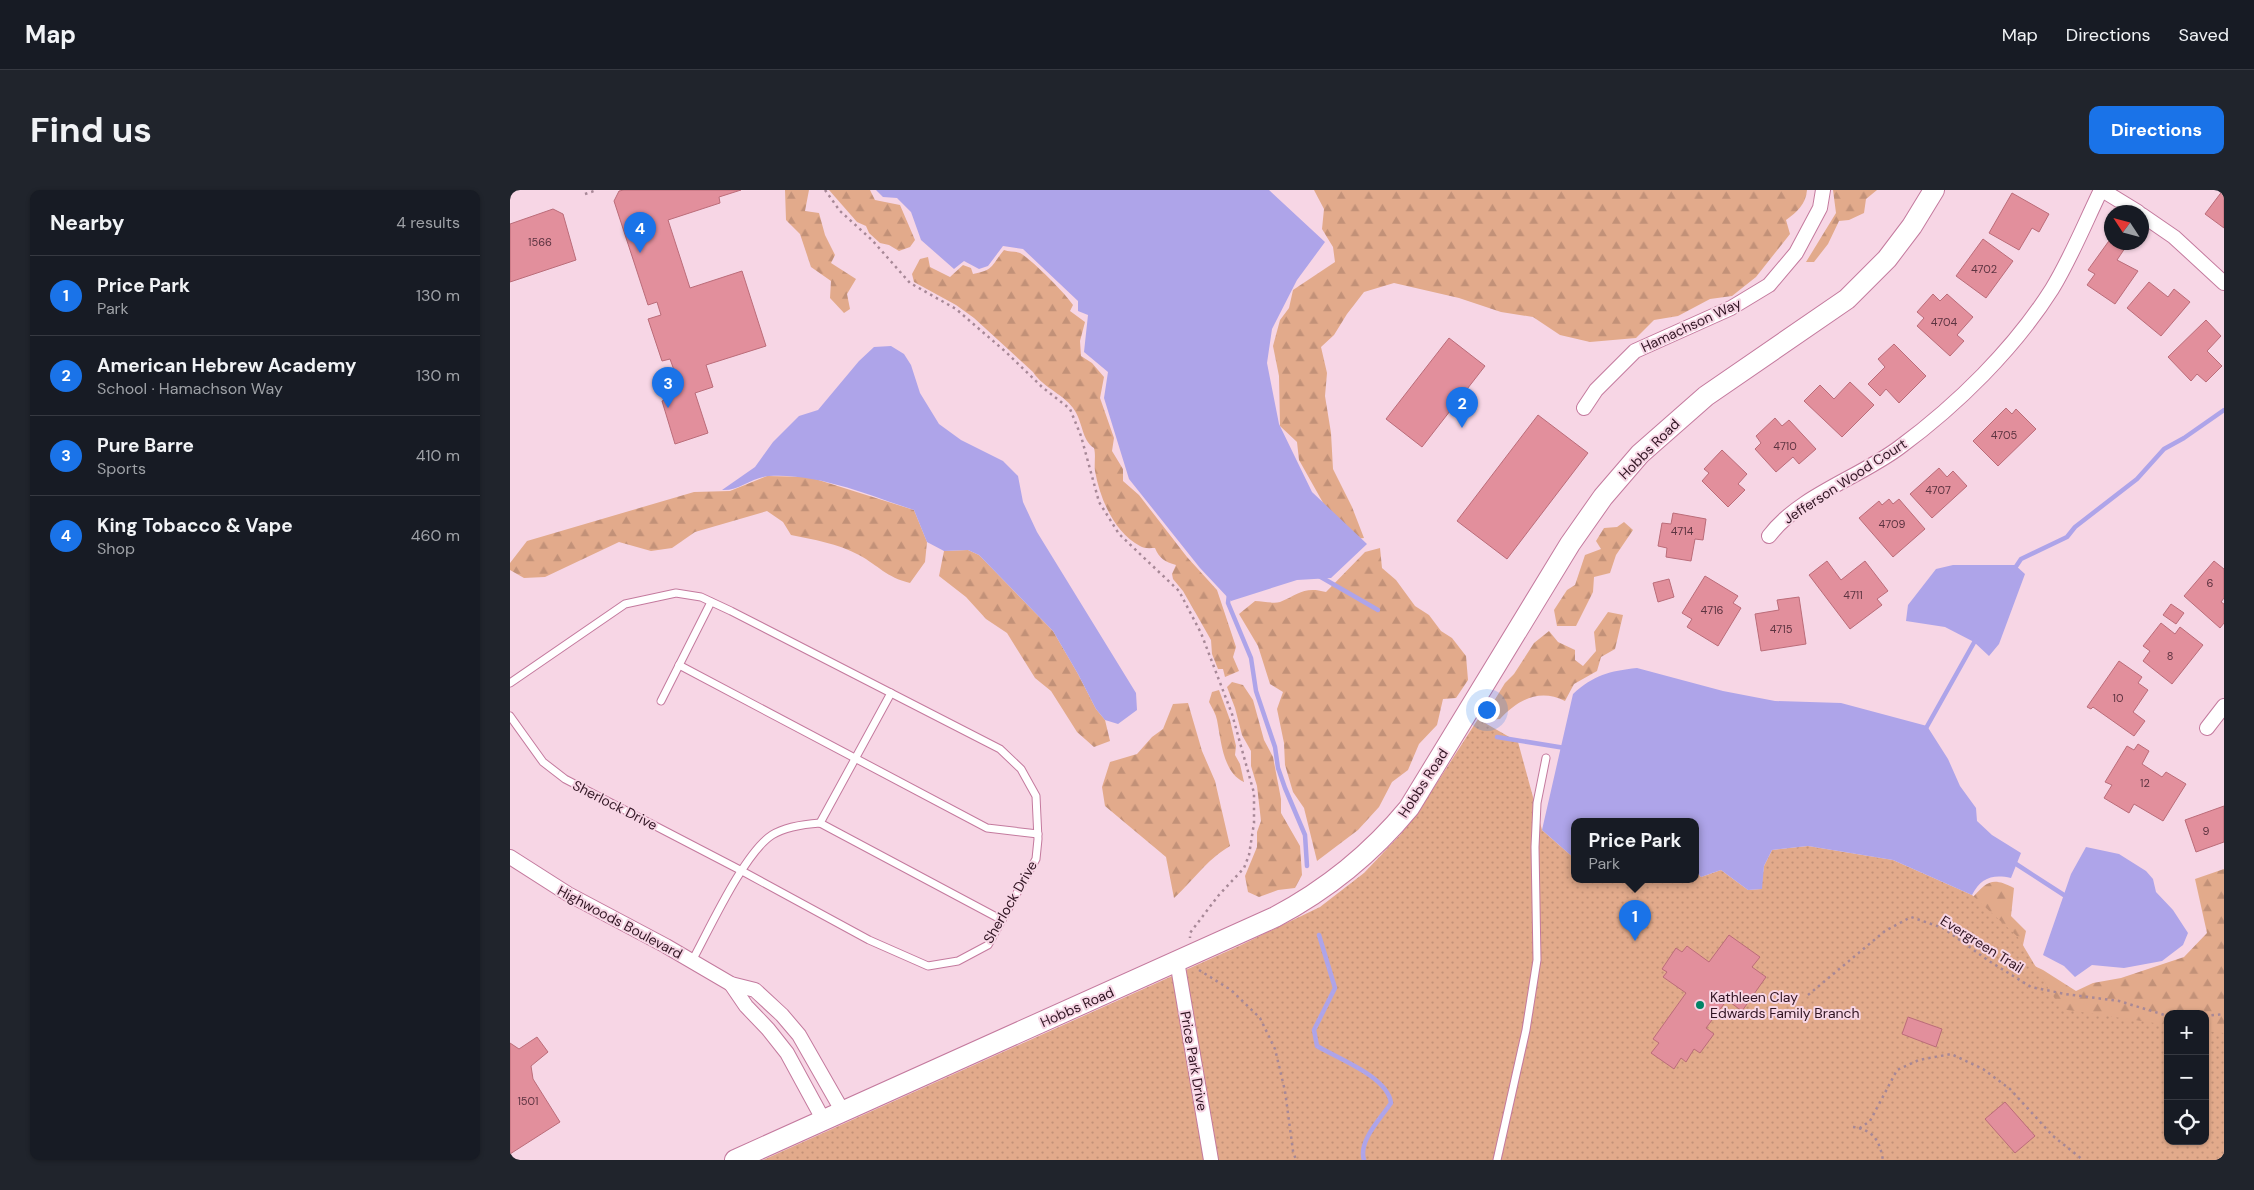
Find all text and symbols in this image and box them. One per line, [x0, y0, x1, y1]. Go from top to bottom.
text: Map [25, 19, 76, 50]
text: Map [2002, 23, 2038, 47]
text: Directions [2066, 23, 2151, 47]
text: Saved [2179, 23, 2229, 47]
button: Directions [2089, 106, 2224, 154]
text: Find us [30, 107, 152, 153]
north arrow [2104, 205, 2149, 250]
text: Nearby [50, 209, 124, 237]
text: 4 results [396, 212, 460, 233]
pin: 4 [624, 212, 656, 253]
house number: 1566 [528, 235, 552, 249]
house number: 4702 [1971, 262, 1997, 276]
text: Price Park [97, 273, 190, 298]
text: 1 [63, 285, 69, 306]
text: 130 m [416, 285, 460, 306]
street label: Hamachson Way [1638, 294, 1744, 356]
text: Park [97, 298, 129, 319]
house number: 4704 [1931, 315, 1958, 329]
text: American Hebrew Academy [97, 353, 356, 378]
text: 2 [61, 365, 71, 386]
text: 130 m [416, 365, 460, 386]
pin: 3 [652, 367, 684, 408]
text: School · Hamachson Way [97, 378, 283, 399]
pin: 2 [1446, 387, 1478, 428]
street label: Hobbs Road [1615, 415, 1683, 483]
house number: 4705 [1991, 428, 2018, 442]
text: Pure Barre [97, 433, 194, 458]
street label: Jefferson Wood Court [1780, 434, 1910, 528]
house number: 4710 [1773, 439, 1797, 453]
text: 3 [61, 445, 71, 466]
text: 410 m [416, 445, 460, 466]
text: Sports [97, 458, 146, 479]
house number: 4707 [1925, 483, 1951, 497]
text: King Tobacco & Vape [97, 513, 293, 538]
house number: 4709 [1879, 517, 1905, 531]
house number: 4714 [1671, 524, 1694, 538]
text: 4 [61, 525, 71, 546]
text: 460 m [411, 525, 460, 546]
text: Shop [97, 538, 135, 559]
house number: 6 [2207, 576, 2214, 590]
house number: 4711 [1843, 588, 1863, 602]
house number: 4716 [1701, 603, 1724, 617]
house number: 4715 [1770, 622, 1793, 636]
house number: 8 [2167, 649, 2173, 663]
house number: 10 [2113, 691, 2123, 705]
your location [1474, 697, 1500, 723]
street label: Hobbs Road [1394, 745, 1452, 821]
street label: Sherlock Drive [570, 776, 660, 834]
house number: 12 [2140, 776, 2150, 790]
popup [1571, 818, 1699, 883]
house number: 9 [2203, 824, 2210, 838]
text: Price Park [1588, 828, 1682, 853]
text: Park [1588, 853, 1620, 874]
street label: Sherlock Drive [979, 857, 1041, 947]
street label: Highwoods Boulevard [554, 881, 686, 963]
pin: 1 [1619, 900, 1651, 941]
street label: Evergreen Trail [1937, 911, 2027, 977]
street label: Hobbs Road [1037, 983, 1117, 1031]
place label: Kathleen Clay Edwards Family Branch [1710, 988, 1860, 1022]
marker: Kathleen Clay Edwards Family Branch [1694, 999, 1706, 1011]
street label: Price Park Drive [1176, 1010, 1212, 1112]
map controls [2164, 1010, 2209, 1145]
button: + [2164, 1010, 2209, 1055]
button: − [2164, 1055, 2209, 1100]
house number: 1501 [517, 1094, 539, 1108]
button: locate [2164, 1100, 2209, 1145]

